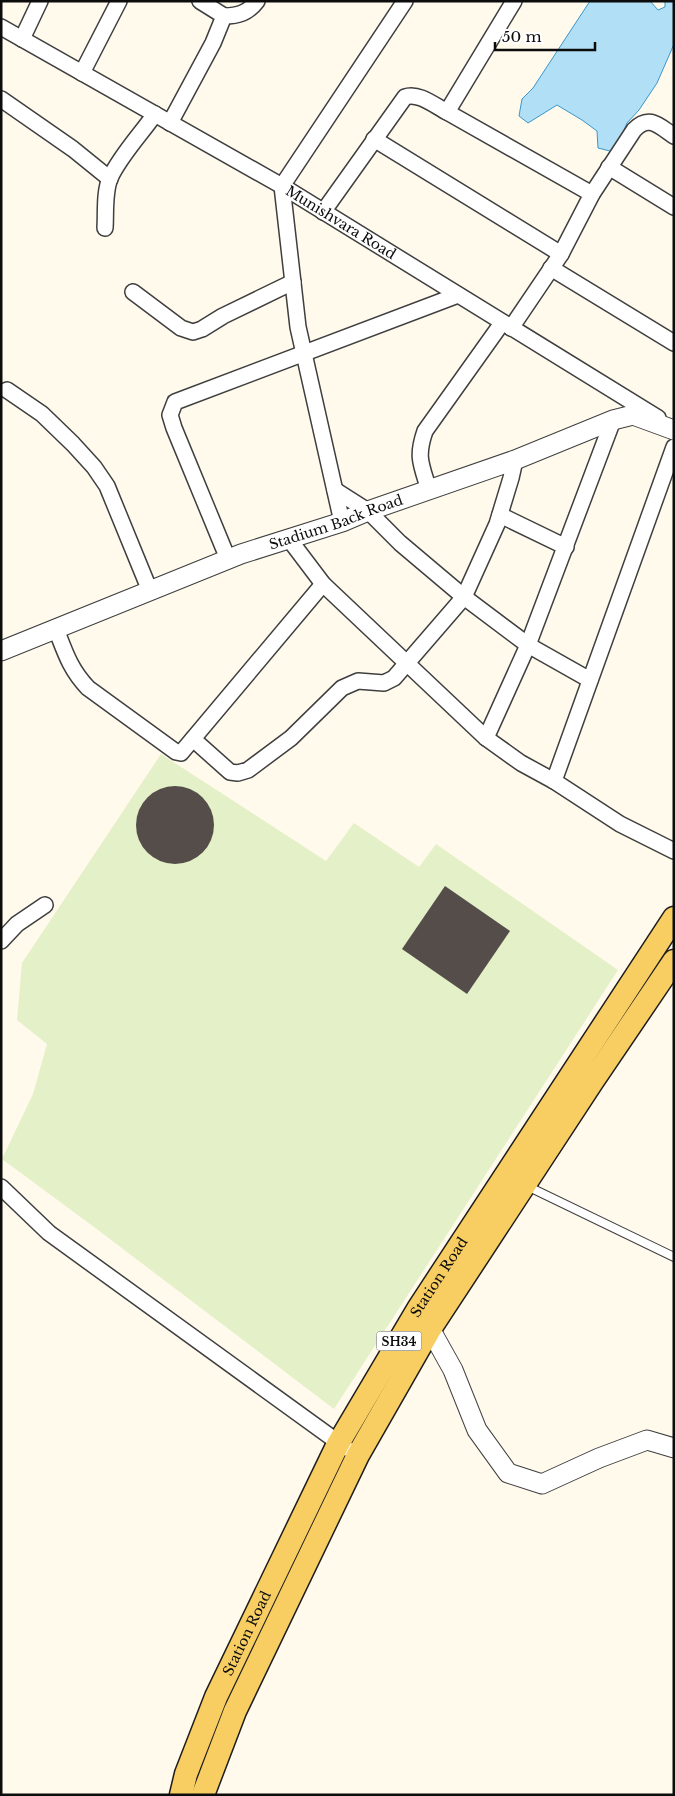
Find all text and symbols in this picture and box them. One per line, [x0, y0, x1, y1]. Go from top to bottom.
scale bar [495, 20, 595, 52]
text: 50 m [502, 27, 542, 46]
street label: Munishvara Road [282, 181, 400, 263]
street label: Stadium Back Road [267, 490, 406, 554]
street label: Station Road [406, 1233, 472, 1321]
road number: SH34 [376, 1332, 422, 1350]
street label: Station Road [219, 1587, 275, 1679]

